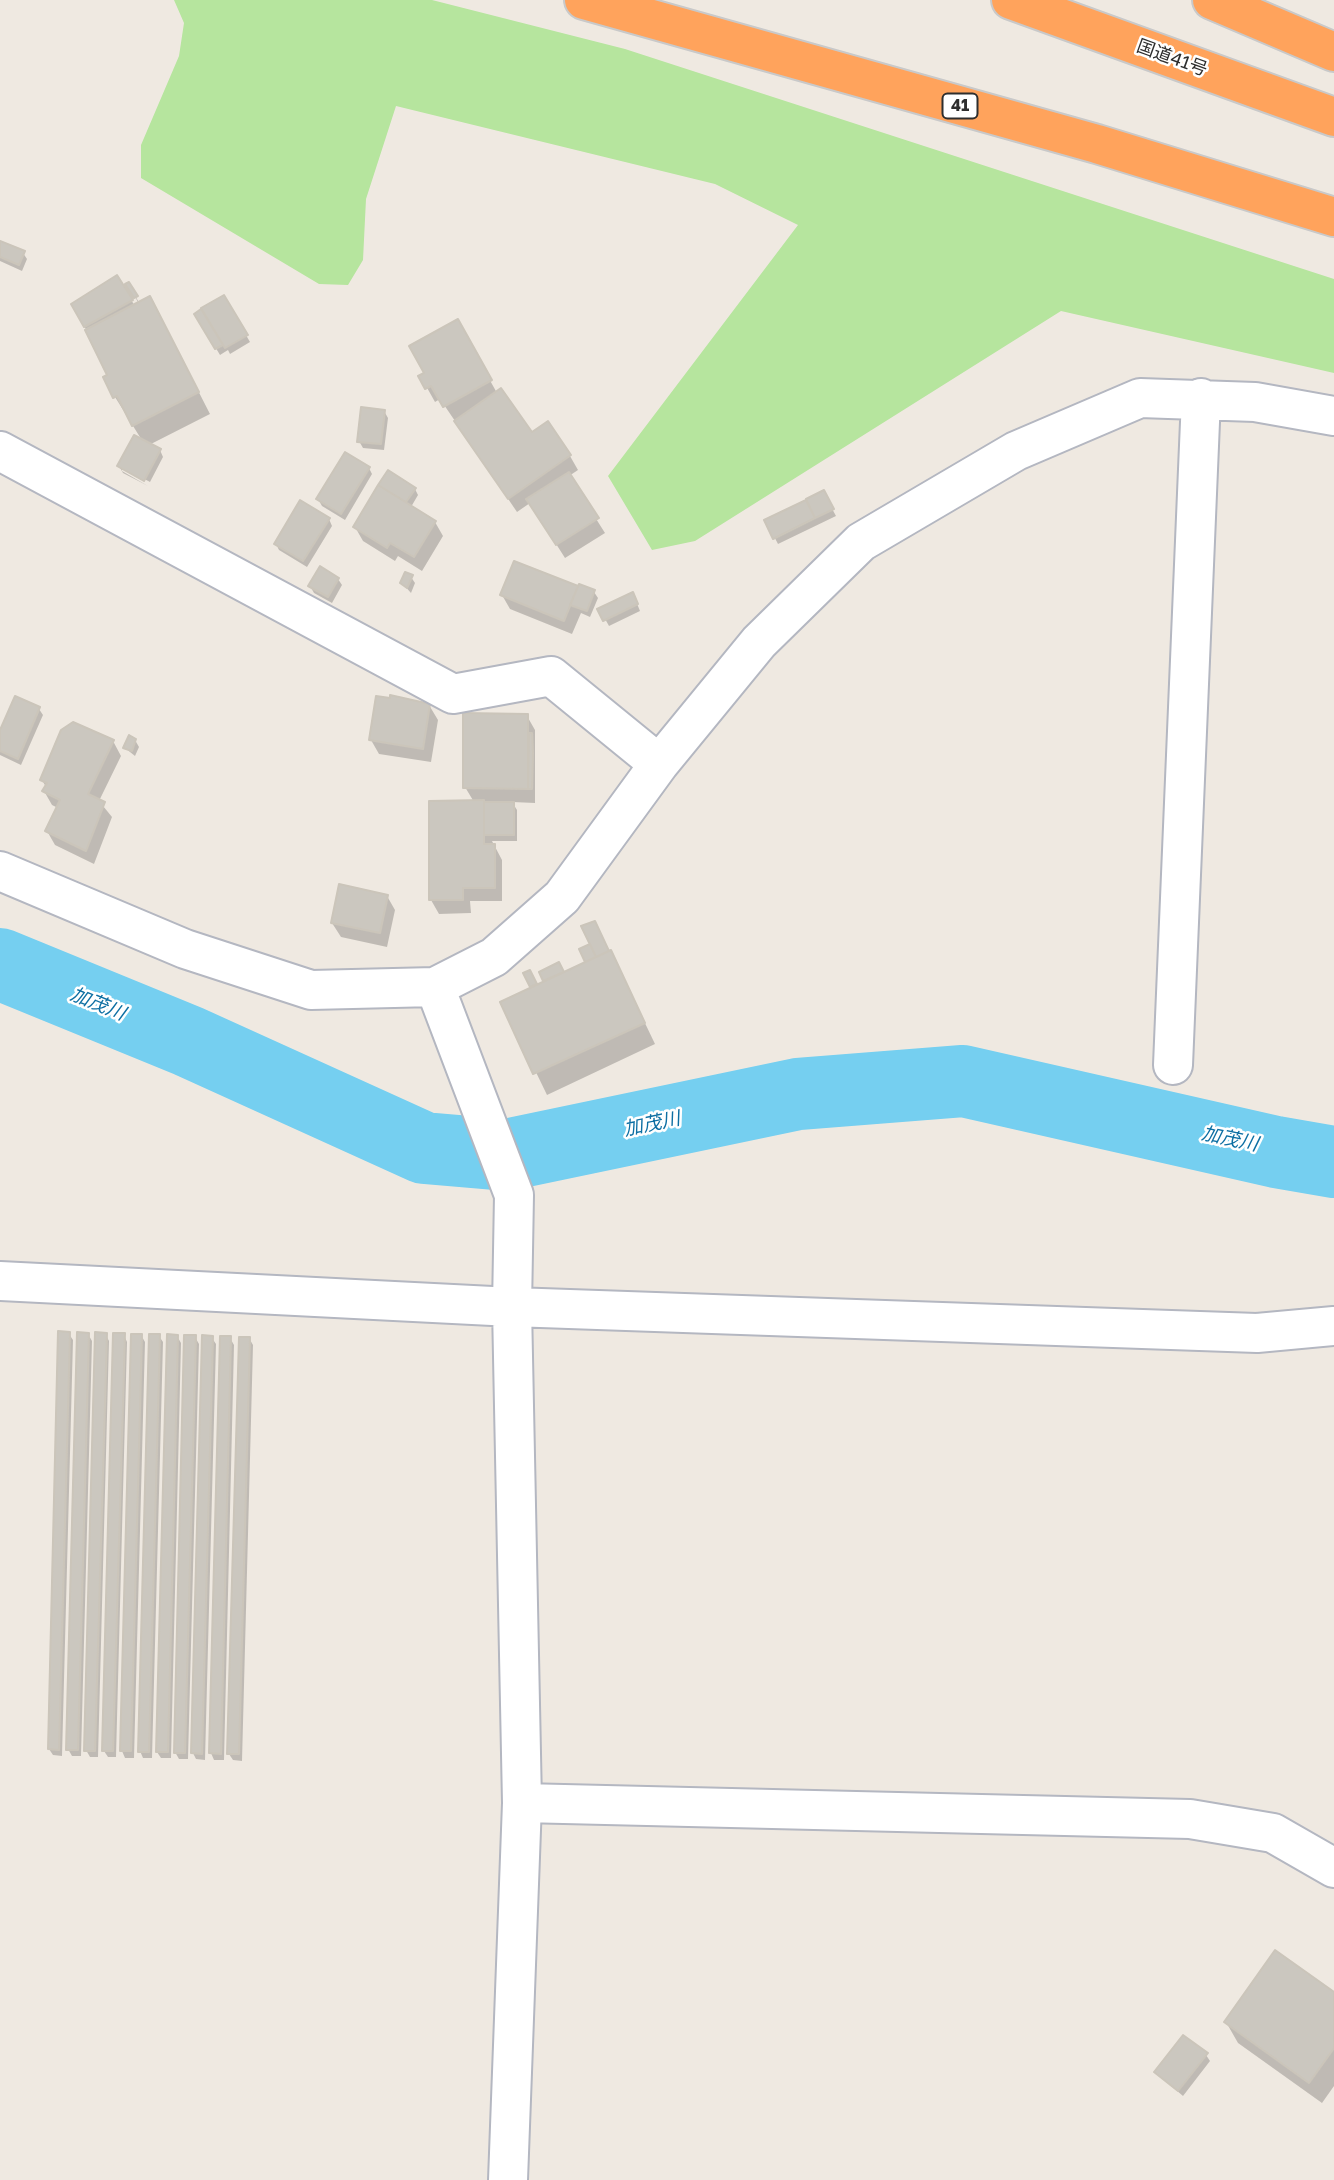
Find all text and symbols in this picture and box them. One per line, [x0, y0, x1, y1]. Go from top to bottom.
street label: 国道41号 [1134, 35, 1210, 81]
road number: 41 [942, 94, 978, 118]
water label: 加茂川 [67, 983, 129, 1025]
water label: 加茂川 [622, 1107, 682, 1141]
water label: 加茂川 [1200, 1122, 1260, 1156]

